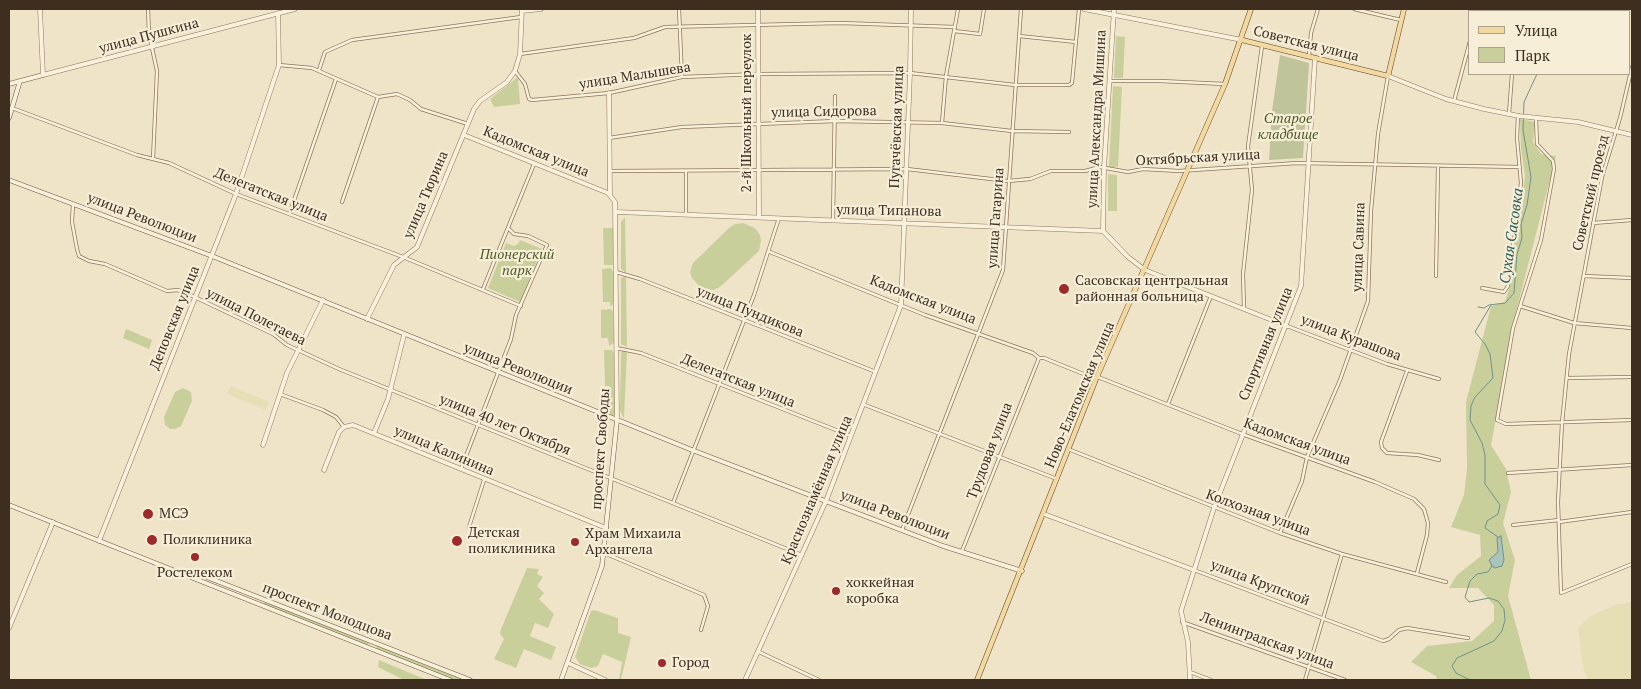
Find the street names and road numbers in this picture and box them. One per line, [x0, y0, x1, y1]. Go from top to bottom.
street label: улица Пушкина [97, 15, 201, 57]
street label: Советская улица [1251, 23, 1361, 65]
street label: улица Александра Мишина [1084, 29, 1110, 209]
street label: 2-й Школьный переулок [739, 34, 755, 192]
street label: улица Малышева [578, 59, 692, 93]
street label: Пугачёвская улица [886, 65, 908, 189]
street label: улица Сидорова [771, 103, 877, 121]
street label: Кадомская улица [481, 123, 591, 181]
street label: Советский проезд [1570, 133, 1612, 253]
street label: Октябрьская улица [1135, 146, 1261, 170]
street label: улица Тюрина [400, 149, 452, 241]
street label: Делегатская улица [212, 164, 330, 226]
street label: улица Гагарина [984, 167, 1008, 269]
street label: улица Революции [85, 189, 199, 247]
street label: улица Типанова [836, 202, 942, 220]
street label: улица Савина [1349, 202, 1369, 292]
street label: Деповская улица [146, 264, 204, 372]
street label: Кадомская улица [867, 272, 979, 328]
street label: улица Пундикова [694, 283, 806, 341]
street label: улица Полетаева [203, 285, 309, 349]
street label: Спортивная улица [1236, 285, 1296, 403]
street label: улица Курашова [1298, 311, 1404, 365]
street label: Ново-Елатомская улица [1042, 319, 1118, 471]
street label: улица Революции [461, 339, 575, 399]
street label: Делегатская улица [679, 350, 797, 412]
street label: проспект Свободы [588, 388, 614, 510]
street label: улица 40 лет Октября [437, 391, 573, 459]
street label: Трудовая улица [964, 400, 1016, 502]
street label: Краснознамённая улица [778, 413, 856, 567]
street label: Кадомская улица [1241, 415, 1353, 469]
street label: улица Калинина [391, 422, 497, 480]
street label: улица Революции [838, 486, 952, 544]
street label: Колхозная улица [1203, 486, 1313, 540]
street label: улица Крупской [1208, 556, 1312, 610]
street label: проспект Молодцова [260, 580, 394, 644]
street label: Ленинградская улица [1198, 609, 1336, 673]

